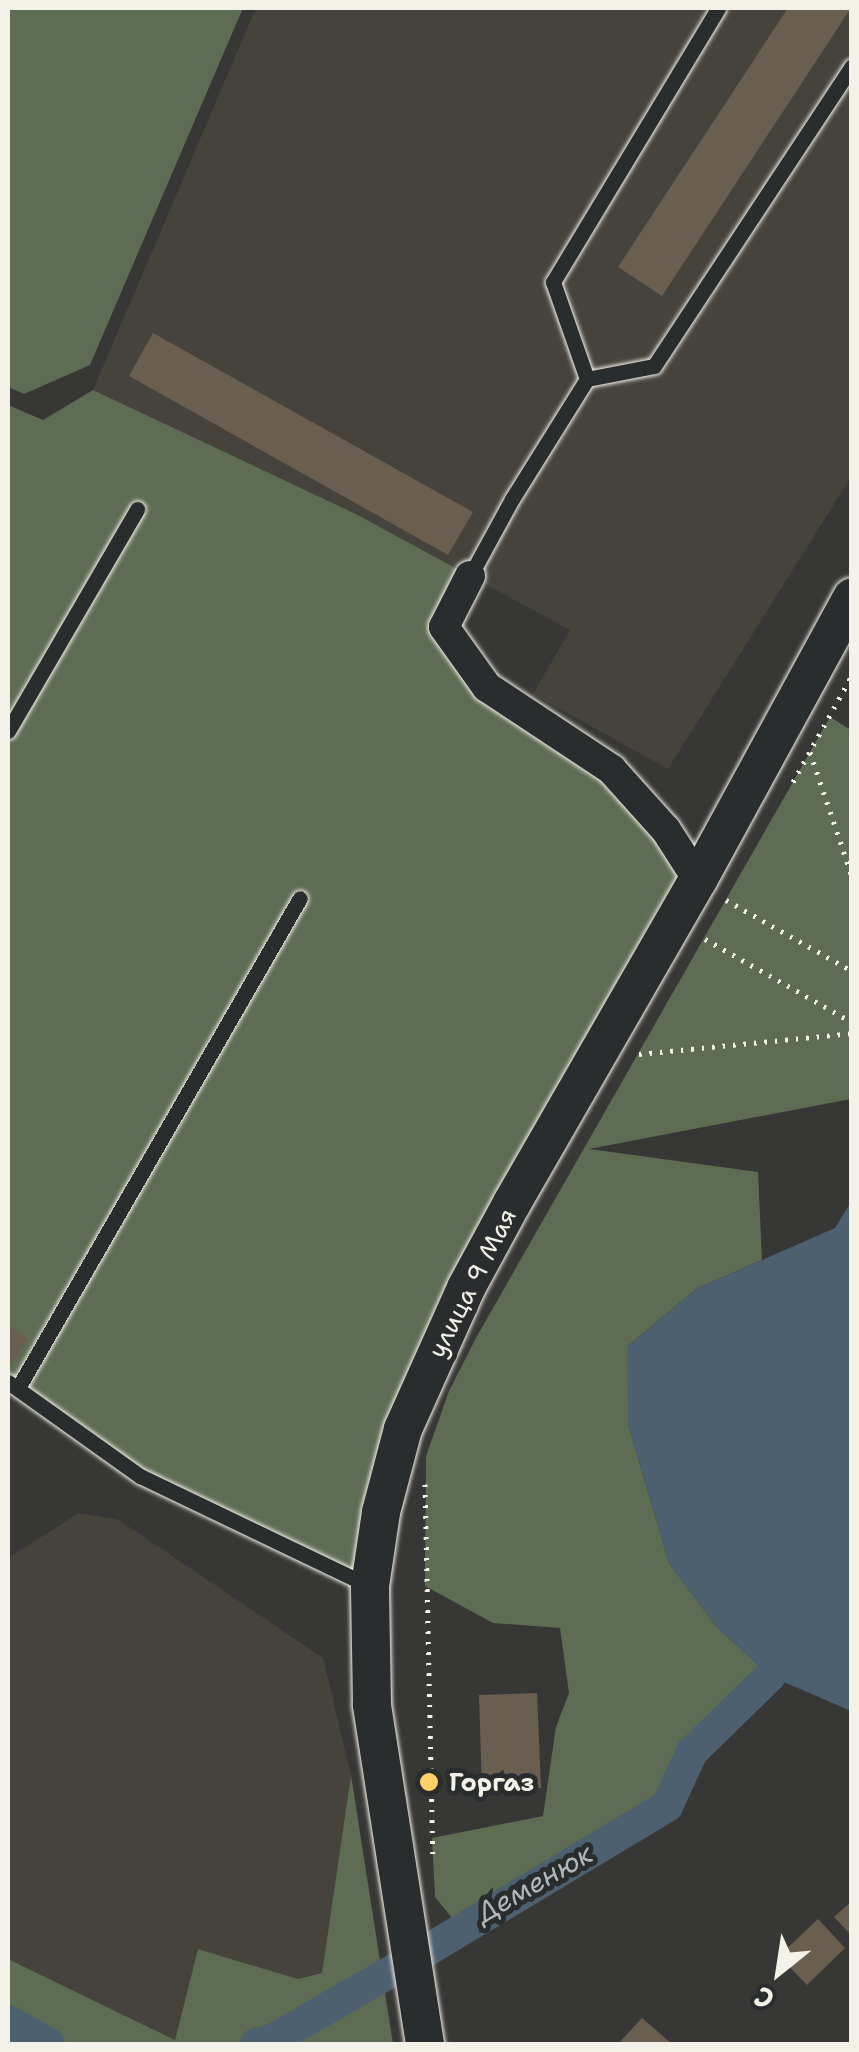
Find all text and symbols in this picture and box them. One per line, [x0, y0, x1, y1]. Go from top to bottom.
street label: улица 9 Мая [422, 1203, 522, 1363]
place label: Горгаз [449, 1767, 534, 1797]
marker: Горгаз [418, 1771, 440, 1793]
water label: Деменюк [470, 1836, 598, 1930]
north arrow [729, 1922, 829, 2022]
text: С [747, 1977, 781, 2019]

